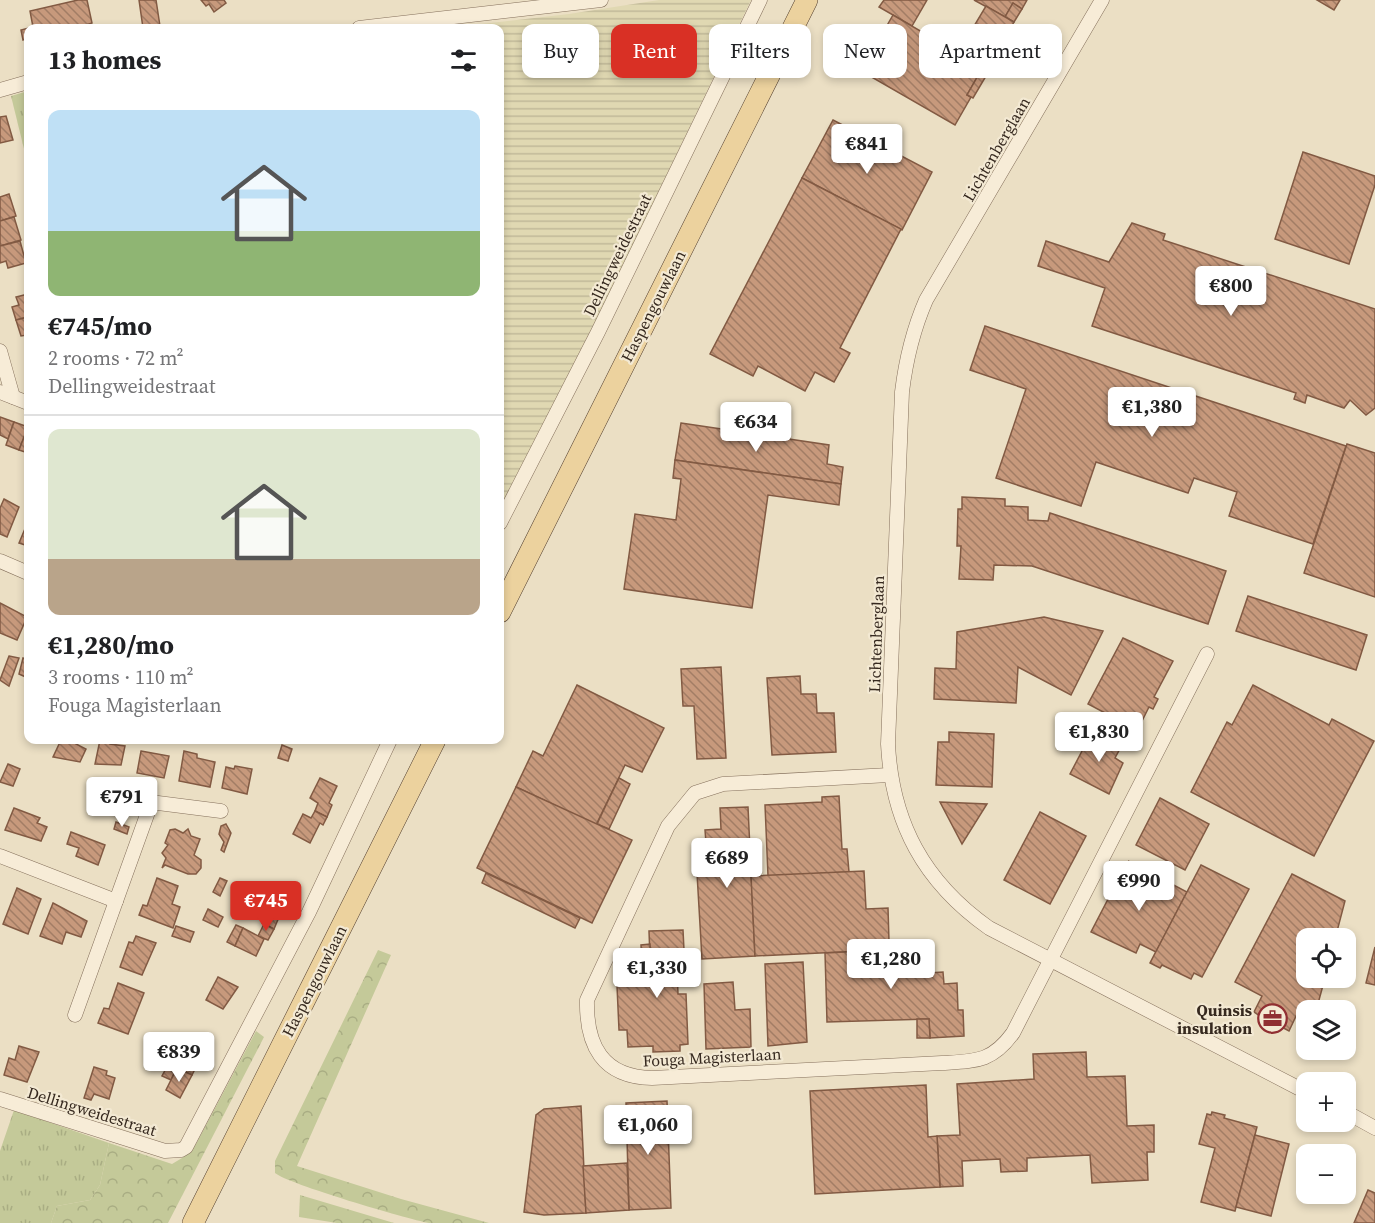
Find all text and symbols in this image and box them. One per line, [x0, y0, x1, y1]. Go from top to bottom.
chip: Buy [522, 24, 599, 78]
chip: Rent [611, 24, 697, 78]
chip: Filters [709, 24, 811, 78]
chip: New [823, 24, 907, 78]
chip: Apartment [919, 24, 1062, 78]
text: 13 homes [48, 42, 161, 78]
icon: filters [447, 44, 480, 77]
street label: Lichtenberglaan [957, 93, 1035, 205]
pin: €841 [831, 124, 903, 175]
text: €841 [845, 129, 889, 157]
icon: home [210, 149, 318, 257]
street label: Dellingweidestraat [578, 189, 657, 320]
street label: Haspengouwlaan [615, 246, 691, 366]
pin: €800 [1195, 266, 1267, 317]
text: €800 [1209, 271, 1253, 299]
text: €745/mo [48, 308, 152, 344]
text: 2 rooms · 72 m² [48, 344, 184, 372]
text: Dellingweidestraat [48, 372, 216, 400]
pin: €1,380 [1103, 387, 1201, 438]
text: €1,380 [1122, 392, 1182, 420]
pin: €634 [720, 402, 792, 453]
text: €634 [734, 407, 778, 435]
icon: home [210, 468, 318, 576]
street label: Lichtenberglaan [863, 575, 889, 693]
text: €1,280/mo [48, 627, 174, 663]
text: 3 rooms · 110 m² [48, 663, 194, 691]
text: Fouga Magisterlaan [48, 691, 222, 719]
pin: €1,830 [1050, 712, 1148, 763]
text: €1,830 [1069, 717, 1129, 745]
pin: €791 [86, 777, 158, 828]
text: €791 [100, 782, 144, 810]
pin: €689 [691, 838, 763, 889]
text: €689 [705, 843, 749, 871]
pin: €990 [1103, 861, 1175, 912]
text: €990 [1117, 866, 1161, 894]
pin: €745 [230, 881, 302, 932]
text: €745 [244, 886, 288, 914]
street label: Haspengouwlaan [276, 921, 352, 1041]
map controls [1296, 928, 1356, 1204]
button: locate [1296, 928, 1356, 988]
pin: €1,280 [842, 939, 940, 990]
text: €1,280 [861, 944, 921, 972]
pin: €1,330 [608, 948, 706, 999]
text: €1,330 [627, 953, 687, 981]
place label: Quinsis insulation [1177, 999, 1252, 1039]
button: layers [1296, 1000, 1356, 1060]
office icon: Quinsis insulation [1257, 1003, 1289, 1035]
pin: €839 [143, 1032, 215, 1083]
text: €839 [157, 1037, 201, 1065]
street label: Fouga Magisterlaan [642, 1042, 782, 1072]
button: + [1296, 1072, 1356, 1132]
street label: Dellingweidestraat [25, 1081, 160, 1141]
pin: €1,060 [599, 1105, 697, 1156]
text: €1,060 [618, 1110, 678, 1138]
button: − [1296, 1144, 1356, 1204]

